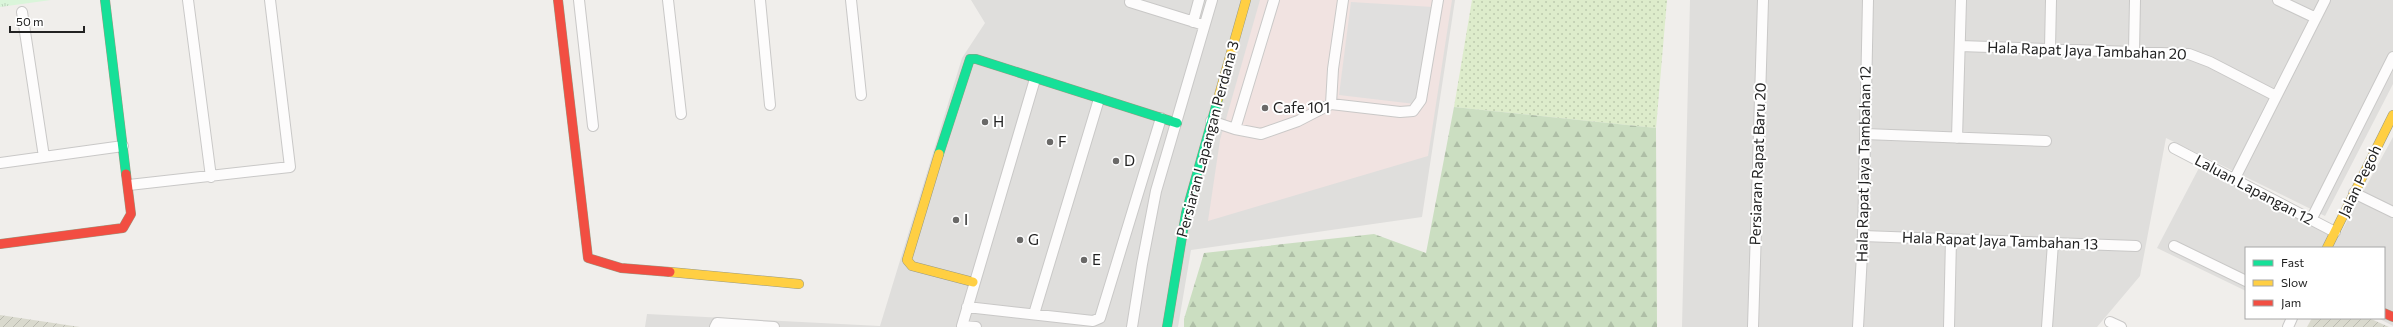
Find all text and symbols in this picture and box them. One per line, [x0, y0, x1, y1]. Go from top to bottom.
scale bar [10, 8, 84, 34]
text: 50 m [16, 14, 44, 28]
street label: Persiaran Lapangan Perdana 3 [1172, 38, 1242, 239]
street label: Hala Rapat Jaya Tambahan 20 [1987, 38, 2187, 62]
street label: Hala Rapat Jaya Tambahan 12 [1852, 66, 1874, 262]
street label: Persiaran Rapat Baru 20 [1745, 82, 1769, 246]
place label: Cafe 101 [1273, 98, 1330, 116]
marker: Cafe 101 [1260, 103, 1270, 113]
place label: H [993, 112, 1004, 130]
marker: H [980, 117, 990, 127]
place label: F [1058, 132, 1067, 150]
marker: F [1045, 137, 1055, 147]
street label: Jalan Pegoh [2334, 142, 2384, 220]
street label: Laluan Lapangan 12 [2192, 150, 2317, 228]
place label: D [1124, 151, 1135, 169]
marker: D [1111, 156, 1121, 166]
place label: I [964, 210, 968, 228]
marker: I [951, 215, 961, 225]
street label: Hala Rapat Jaya Tambahan 13 [1902, 228, 2099, 252]
place label: G [1028, 230, 1039, 248]
marker: G [1015, 235, 1025, 245]
legend [2245, 247, 2385, 319]
place label: E [1092, 250, 1101, 268]
marker: E [1079, 255, 1089, 265]
text: Fast [2281, 255, 2304, 269]
text: Slow [2281, 275, 2308, 289]
text: Jam [2281, 295, 2301, 310]

